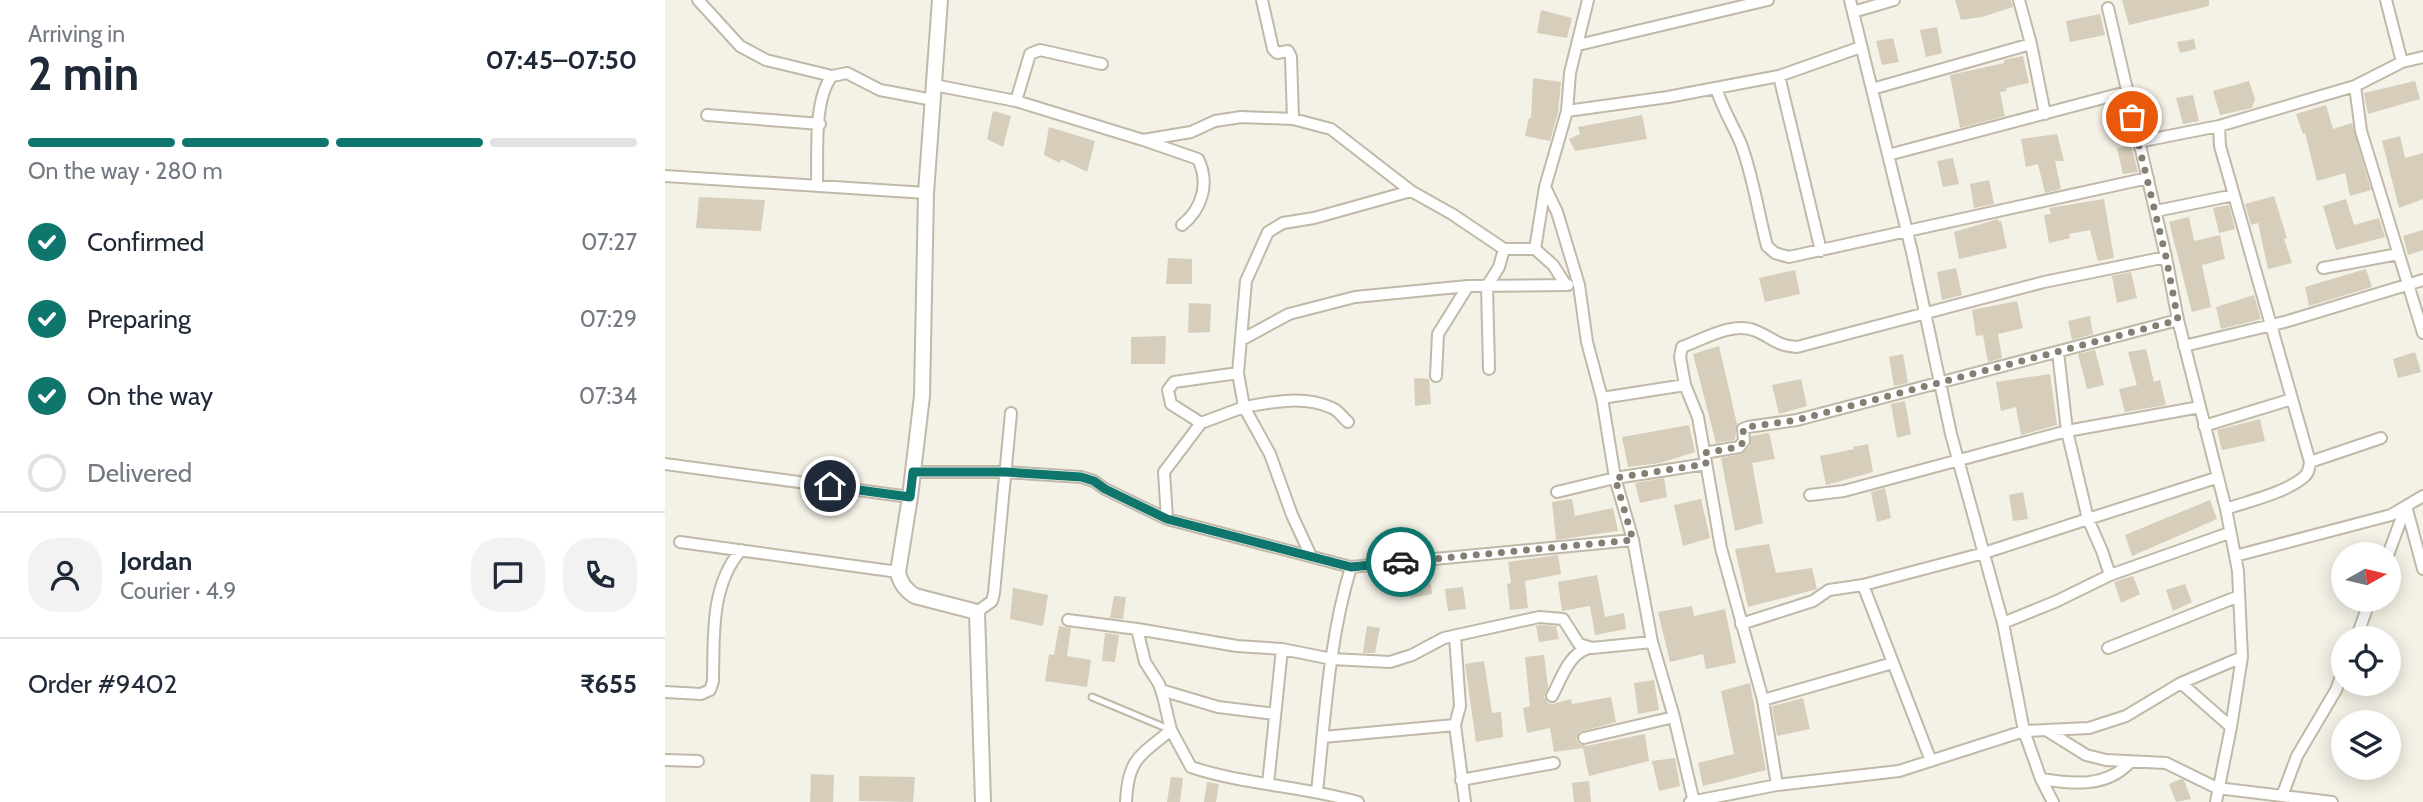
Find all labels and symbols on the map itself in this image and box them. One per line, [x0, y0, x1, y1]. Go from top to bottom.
pin [2102, 87, 2162, 147]
pin [800, 456, 860, 516]
courier [1366, 527, 1436, 597]
north arrow [2331, 542, 2401, 612]

